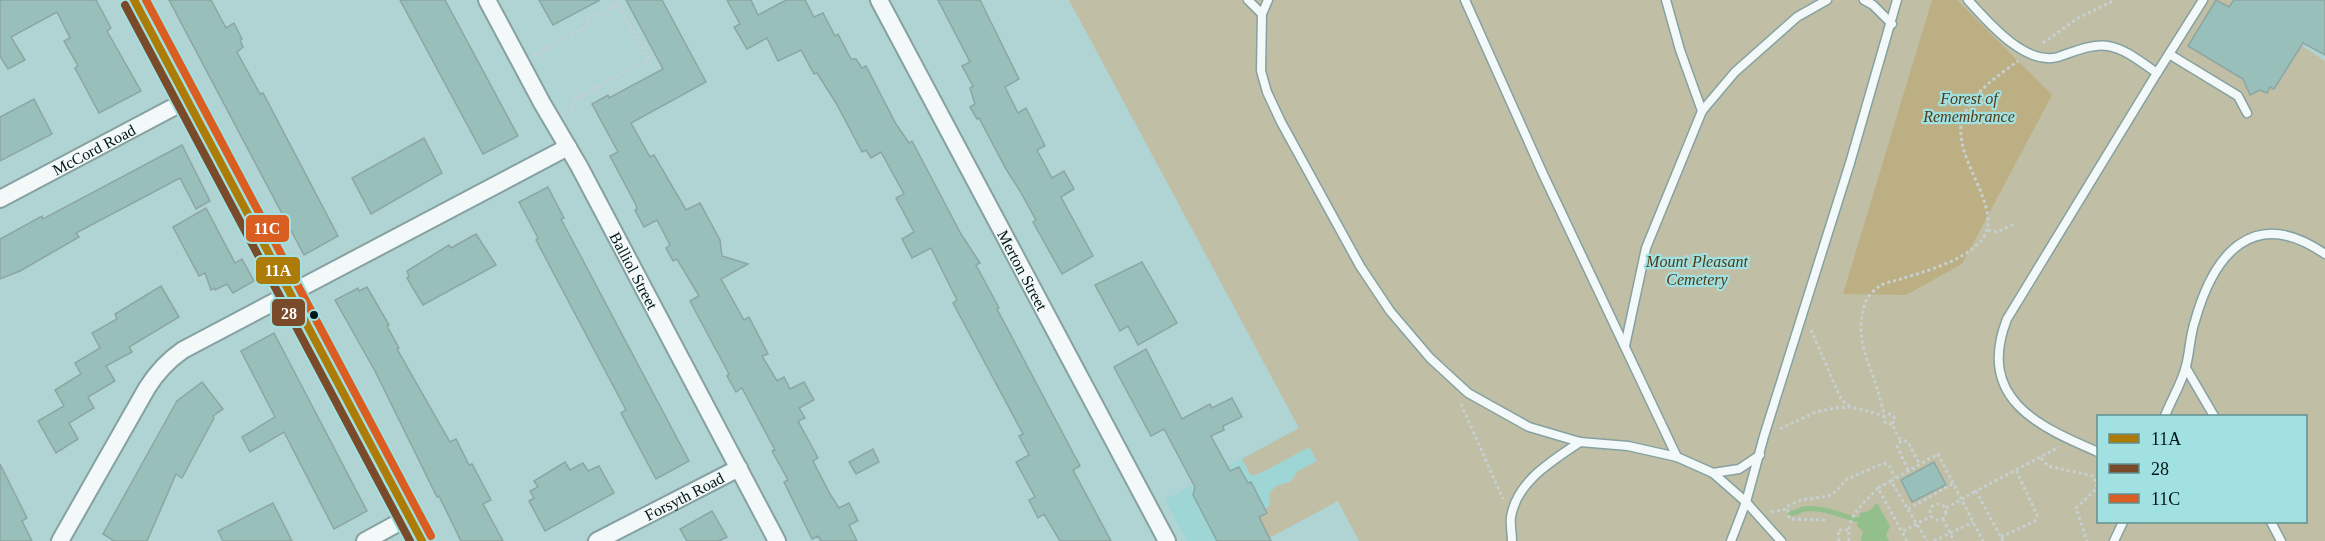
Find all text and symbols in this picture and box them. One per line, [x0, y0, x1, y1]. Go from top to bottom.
park label: Forest of Remembrance [1922, 90, 2015, 125]
street label: McCord Road [49, 121, 138, 178]
line badge: 11C [245, 214, 290, 243]
text: 11C [254, 220, 280, 237]
street label: Merton Street [994, 227, 1051, 314]
street label: Balliol Street [607, 229, 662, 313]
park label: Mount Pleasant Cemetery [1645, 253, 1748, 289]
line badge: 11A [255, 256, 301, 285]
text: 11A [265, 262, 292, 279]
line badge: 28 [271, 298, 306, 327]
text: 28 [281, 305, 297, 322]
unlabelled marker [308, 309, 320, 321]
legend [2097, 415, 2307, 523]
text: 11A [2151, 429, 2181, 449]
text: 28 [2151, 459, 2169, 479]
street label: Forsyth Road [642, 469, 727, 524]
text: 11C [2151, 489, 2180, 509]

